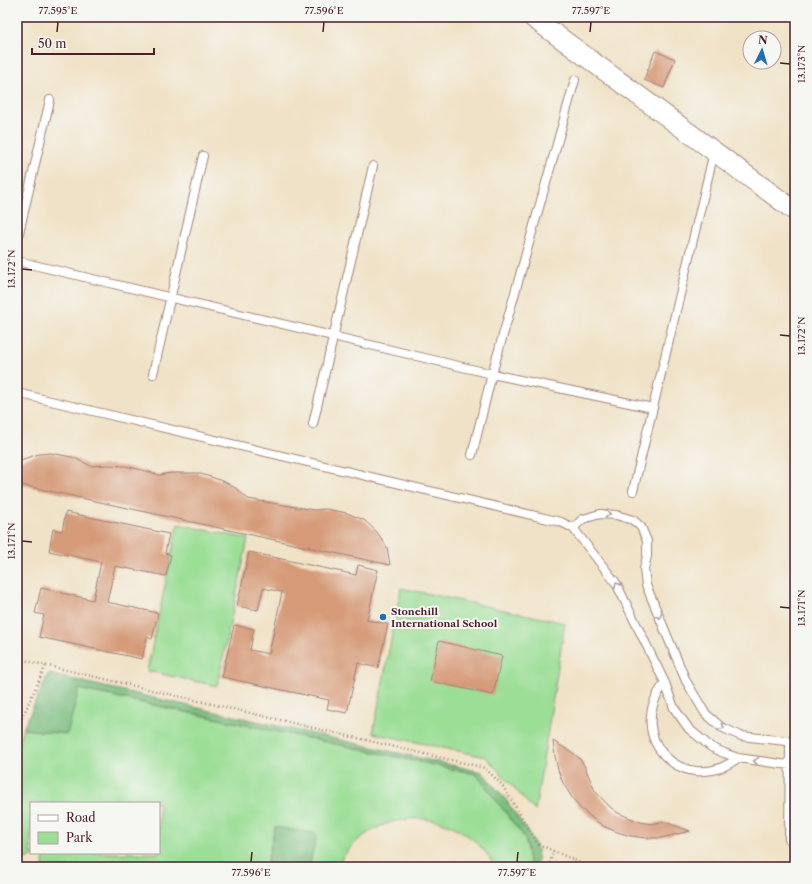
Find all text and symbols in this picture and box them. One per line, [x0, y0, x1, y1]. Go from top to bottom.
text: 77.595°E [39, 4, 78, 17]
text: 77.596°E [304, 4, 344, 17]
text: 77.597°E [572, 4, 610, 17]
scale bar [32, 30, 154, 56]
north arrow [742, 30, 782, 70]
text: N [757, 33, 769, 47]
text: 50 m [38, 36, 67, 51]
text: 13.173°N [795, 45, 808, 83]
text: 13.172°N [5, 250, 18, 288]
text: 13.172°N [795, 317, 808, 355]
one-way arrow [605, 510, 611, 519]
text: 13.171°N [5, 522, 18, 560]
one-way arrow [614, 582, 621, 589]
text: 13.171°N [795, 589, 808, 627]
place label: Stonehill International School [391, 605, 498, 630]
one-way arrow [654, 611, 662, 619]
marker: Stonehill International School [378, 612, 388, 622]
one-way arrow [718, 722, 725, 730]
one-way arrow [753, 757, 759, 765]
legend [30, 802, 160, 854]
text: Road [66, 810, 96, 825]
text: Park [66, 830, 93, 845]
text: 77.596°E [231, 866, 271, 879]
text: 77.597°E [498, 866, 536, 879]

